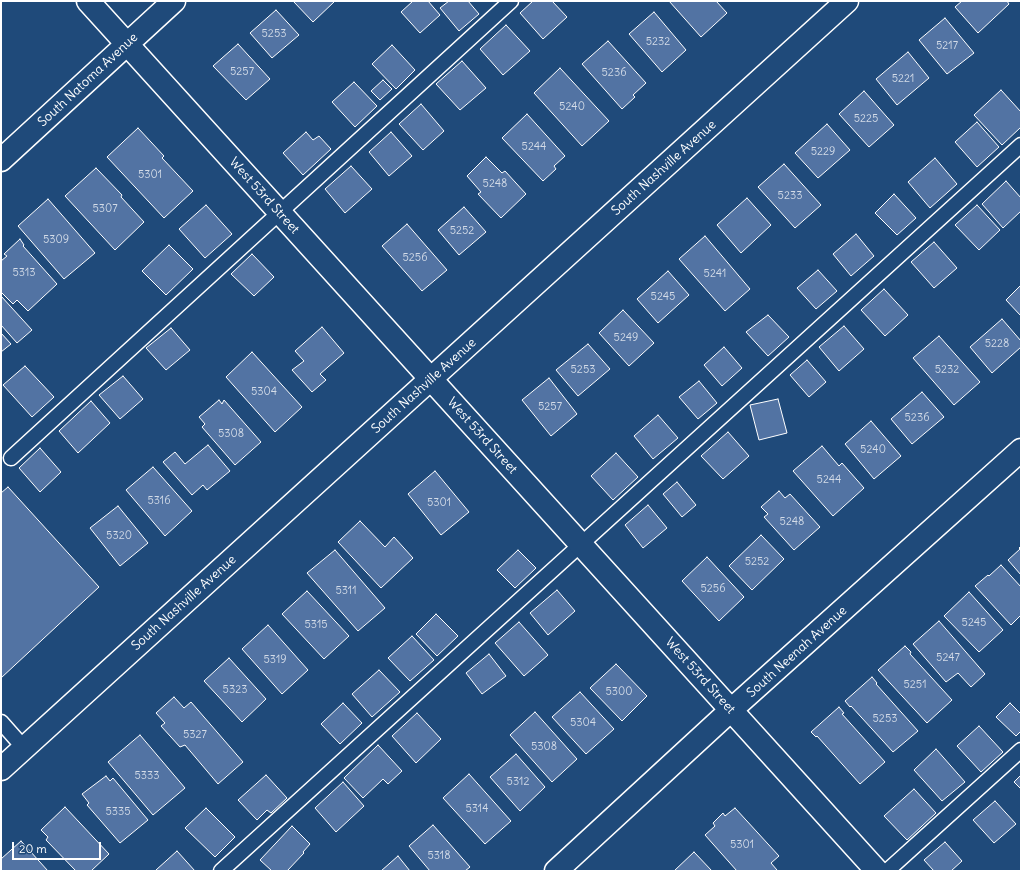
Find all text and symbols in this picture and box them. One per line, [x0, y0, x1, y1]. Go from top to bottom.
house number: 5253 [262, 27, 286, 41]
street label: South Natoma Avenue [35, 30, 141, 130]
house number: 5232 [646, 35, 670, 49]
house number: 5217 [936, 39, 958, 53]
house number: 5257 [230, 65, 254, 79]
house number: 5236 [602, 66, 626, 80]
house number: 5221 [892, 72, 914, 86]
house number: 5240 [559, 100, 585, 114]
house number: 5225 [854, 112, 878, 126]
street label: South Nashville Avenue [608, 117, 720, 219]
house number: 5244 [522, 140, 546, 154]
house number: 5229 [811, 145, 835, 159]
street label: West 53rd Street [226, 155, 302, 237]
house number: 5301 [138, 168, 162, 182]
house number: 5248 [483, 177, 507, 191]
house number: 5233 [778, 189, 802, 203]
house number: 5307 [92, 202, 118, 216]
house number: 5252 [450, 224, 474, 238]
house number: 5309 [43, 233, 69, 247]
house number: 5256 [402, 251, 428, 265]
house number: 5313 [12, 266, 36, 280]
house number: 5241 [704, 267, 726, 281]
house number: 5245 [651, 290, 675, 304]
house number: 5249 [614, 331, 638, 345]
street label: South Nashville Avenue [368, 335, 480, 437]
house number: 5228 [985, 337, 1009, 351]
house number: 5253 [571, 363, 595, 377]
house number: 5232 [935, 363, 959, 377]
house number: 5304 [251, 385, 277, 399]
street label: West 53rd Street [444, 395, 520, 477]
house number: 5257 [538, 400, 562, 414]
house number: 5236 [905, 411, 929, 425]
house number: 5308 [218, 427, 244, 441]
house number: 5240 [860, 443, 886, 457]
house number: 5244 [817, 473, 841, 487]
house number: 5316 [147, 494, 171, 508]
house number: 5301 [427, 496, 451, 510]
house number: 5248 [780, 515, 804, 529]
house number: 5320 [106, 529, 132, 543]
street label: South Nashville Avenue [128, 552, 240, 654]
house number: 5252 [745, 555, 769, 569]
house number: 5256 [700, 582, 726, 596]
house number: 5311 [335, 584, 357, 598]
street label: South Neenah Avenue [744, 603, 850, 701]
house number: 5245 [962, 616, 986, 630]
house number: 5315 [304, 618, 328, 632]
street label: West 53rd Street [662, 635, 738, 717]
house number: 5247 [936, 651, 960, 665]
house number: 5319 [263, 653, 287, 667]
house number: 5251 [903, 678, 927, 692]
house number: 5323 [223, 683, 247, 697]
house number: 5300 [605, 685, 633, 699]
house number: 5253 [873, 712, 897, 726]
house number: 5304 [570, 716, 596, 730]
house number: 5327 [183, 728, 207, 742]
house number: 5308 [531, 740, 557, 754]
house number: 5333 [134, 769, 160, 783]
house number: 5312 [507, 775, 529, 789]
house number: 5314 [465, 802, 489, 816]
house number: 5335 [105, 805, 131, 819]
scale bar [14, 834, 103, 860]
house number: 5301 [730, 838, 754, 852]
text: 20 m [19, 841, 47, 856]
house number: 5318 [427, 849, 451, 863]

